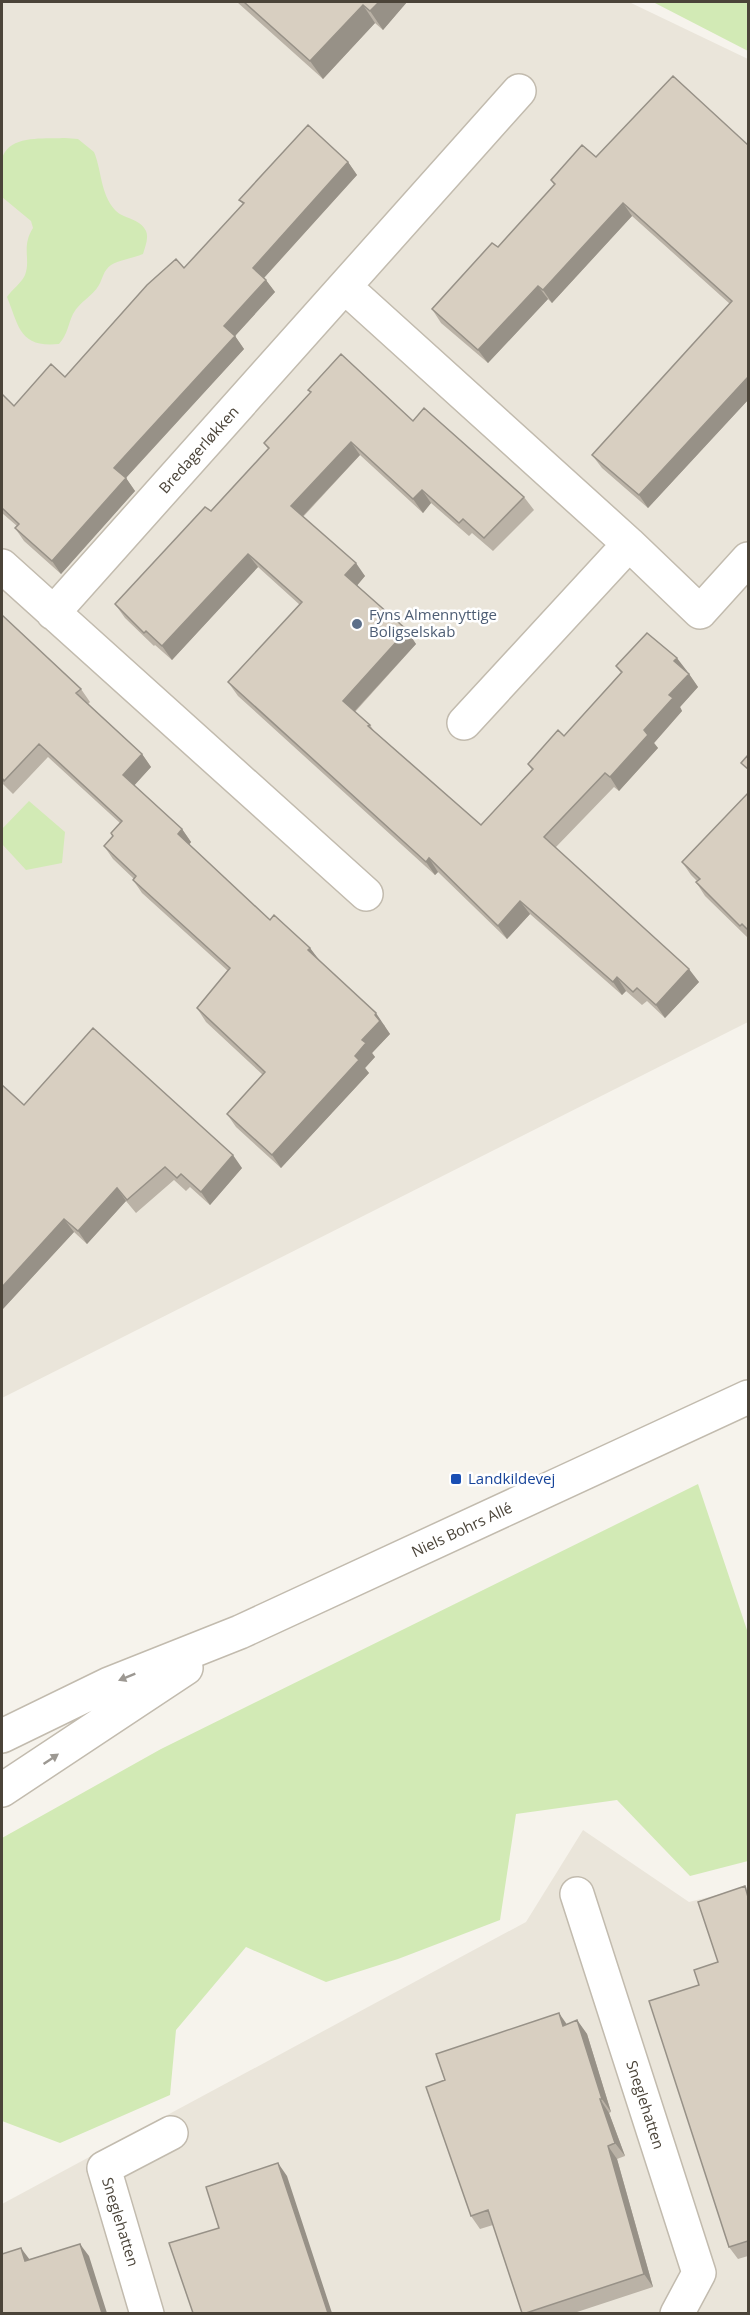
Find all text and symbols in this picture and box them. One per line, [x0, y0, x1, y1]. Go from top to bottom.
street label: Bredagerløkken [154, 402, 243, 497]
place label: Fyns Almennyttige Boligselskab [369, 604, 497, 641]
marker: Fyns Almennyttige Boligselskab [350, 617, 364, 631]
place label: Landkildevej [468, 1468, 555, 1488]
marker: Landkildevej [449, 1472, 463, 1486]
street label: Niels Bohrs Allé [408, 1497, 515, 1561]
one-way arrow [118, 1672, 136, 1682]
one-way arrow [42, 1753, 58, 1765]
street label: Sneglehatten [622, 2058, 670, 2152]
street label: Sneglehatten [98, 2175, 144, 2269]

